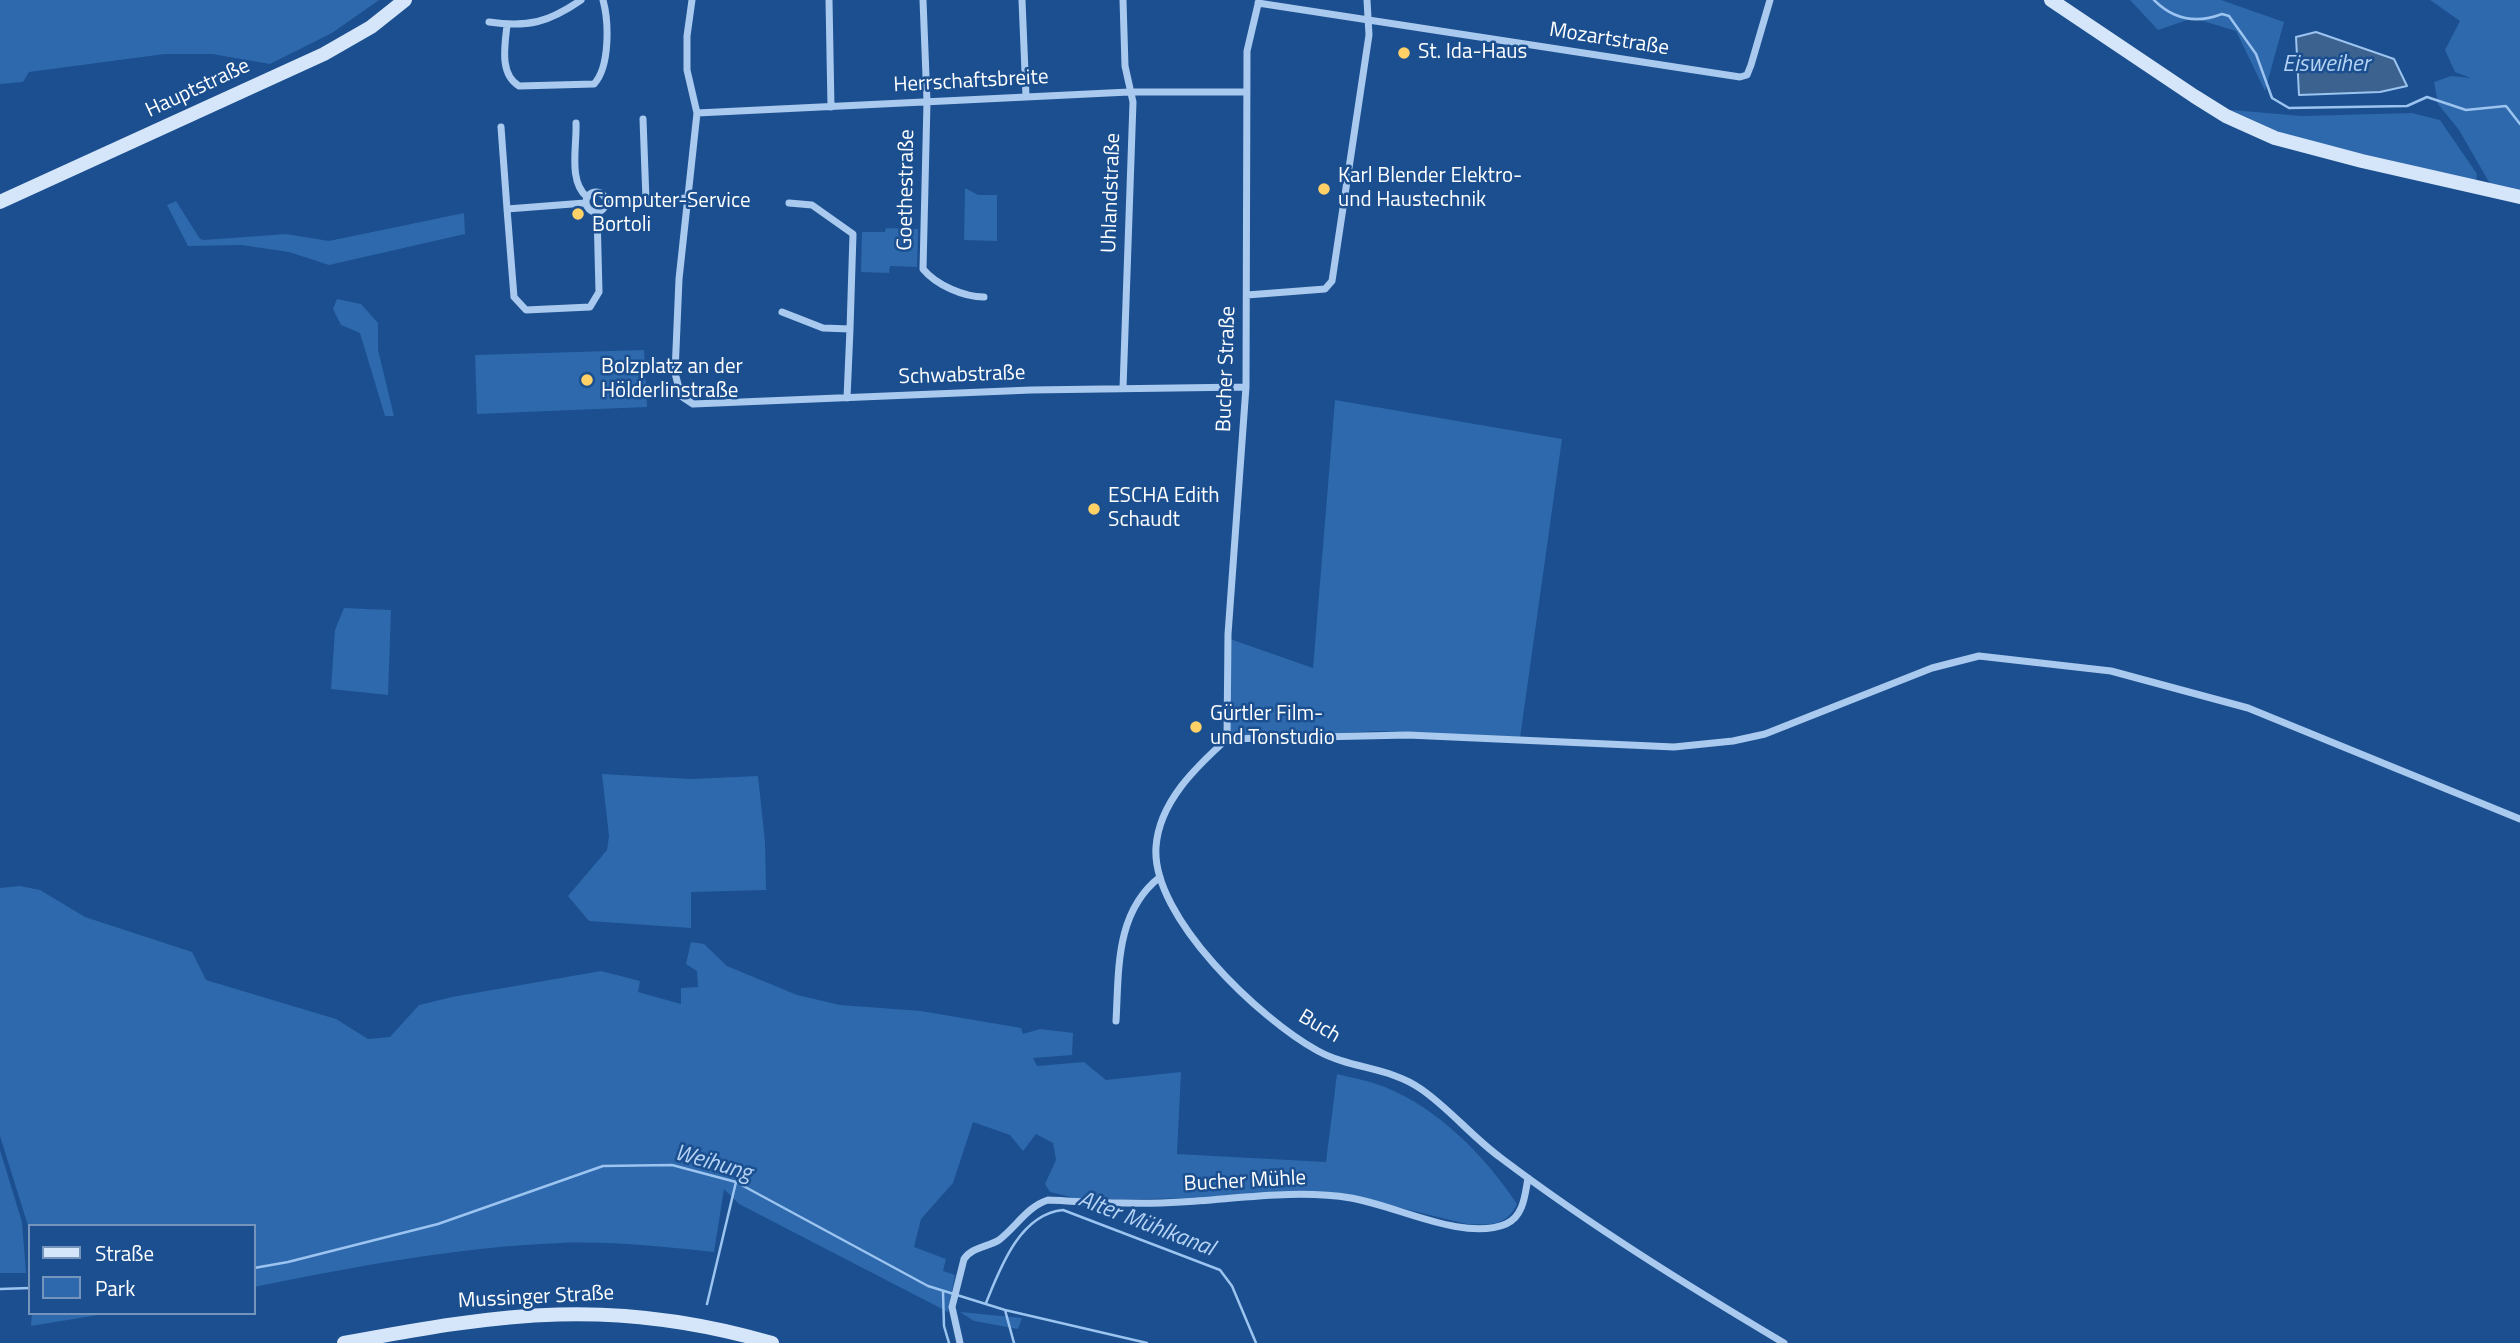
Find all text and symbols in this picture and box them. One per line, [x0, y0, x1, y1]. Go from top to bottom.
street label: Mozartstraße [1547, 18, 1671, 62]
place label: St. Ida-Haus [1418, 40, 1527, 66]
marker: St. Ida-Haus [1396, 45, 1412, 61]
water label: Eisweiher [2282, 51, 2370, 79]
street label: Hauptstraße [142, 54, 254, 124]
street label: Herrschaftsbreite [893, 65, 1049, 99]
street label: Goethestraße [893, 129, 921, 251]
street label: Uhlandstraße [1097, 133, 1127, 253]
place label: Karl Blender Elektro- und Haustechnik [1338, 164, 1522, 214]
marker: Karl Blender Elektro- und Haustechnik [1316, 181, 1332, 197]
place label: Computer-Service Bortoli [592, 189, 751, 239]
marker: Computer-Service Bortoli [570, 206, 586, 222]
street label: Bucher Straße [1212, 306, 1242, 432]
place label: Bolzplatz an der Hölderlinstraße [601, 355, 743, 405]
street label: Schwabstraße [898, 361, 1026, 391]
marker: Bolzplatz an der Hölderlinstraße [579, 372, 595, 388]
place label: ESCHA Edith Schaudt [1108, 484, 1219, 534]
marker: ESCHA Edith Schaudt [1086, 501, 1102, 517]
place label: Gürtler Film- und Tonstudio [1210, 702, 1335, 752]
marker: Gürtler Film- und Tonstudio [1188, 719, 1204, 735]
street label: Buch [1293, 1005, 1345, 1049]
water label: Weihung [671, 1140, 755, 1188]
street label: Bucher Mühle [1183, 1166, 1307, 1198]
water label: Alter Mühlkanal [1074, 1186, 1218, 1264]
legend [28, 1224, 256, 1315]
text: Straße [95, 1237, 154, 1269]
text: Park [95, 1272, 135, 1304]
street label: Mussinger Straße [457, 1281, 615, 1315]

